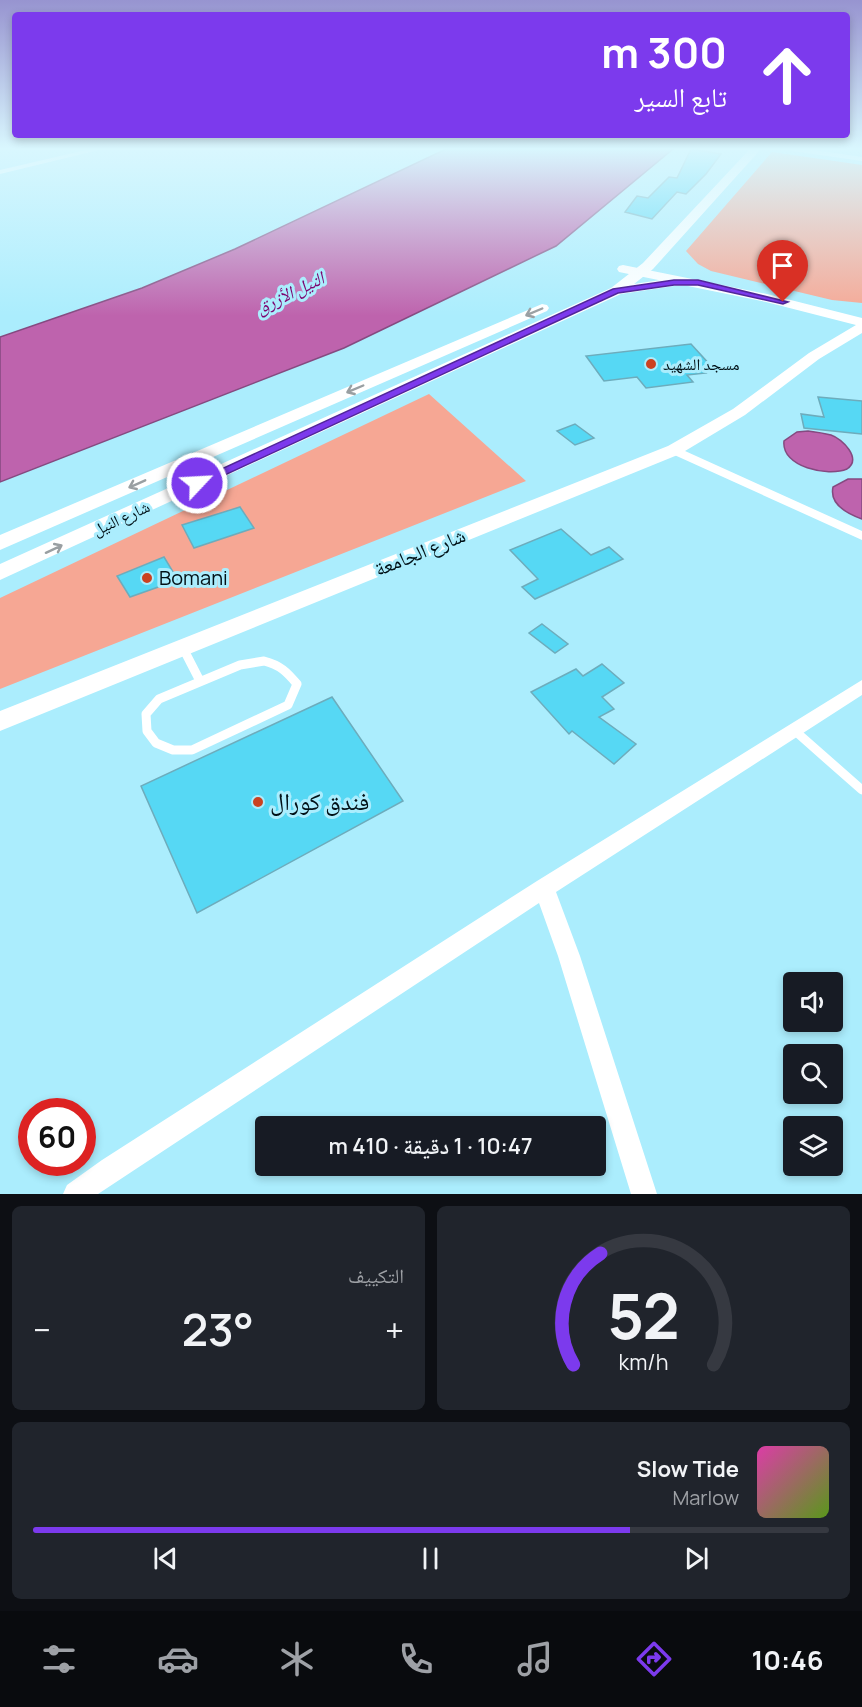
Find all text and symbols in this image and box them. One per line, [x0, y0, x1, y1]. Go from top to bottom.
text: 300 m [601, 23, 727, 81]
icon: ahead [748, 36, 826, 114]
text: تابع السير [635, 78, 727, 115]
pin [757, 240, 808, 302]
icon: arrive [766, 249, 799, 282]
water label: النيل الأزرق [251, 265, 329, 319]
one-way arrow [525, 307, 543, 318]
place label: مسجد الشهيد [663, 353, 740, 375]
marker: مسجد الشهيد [644, 357, 658, 371]
one-way arrow [346, 384, 364, 395]
position arrow [165, 451, 229, 515]
one-way arrow [129, 478, 147, 490]
street label: شارع النيل [89, 495, 153, 541]
street label: شارع الجامعة [370, 521, 469, 582]
one-way arrow [44, 543, 62, 554]
place label: Bomani [159, 564, 228, 591]
marker: Bomani [140, 571, 154, 585]
place label: فندق كورال [270, 784, 369, 817]
marker: فندق كورال [251, 795, 265, 809]
map controls [783, 972, 843, 1176]
button: sound [783, 972, 843, 1032]
button: search [783, 1044, 843, 1104]
speed limit sign: 60 [18, 1098, 96, 1176]
button: layers [783, 1116, 843, 1176]
text: 10:47 · 1 دقيقة · 410 m [328, 1131, 533, 1161]
text: التكييف [348, 1262, 404, 1289]
text: 52 [607, 1272, 680, 1358]
text: 23° [182, 1298, 254, 1360]
text: − [33, 1307, 51, 1352]
text: + [385, 1307, 404, 1352]
text: km/h [619, 1347, 668, 1376]
text: Slow Tide [637, 1454, 739, 1484]
text: Marlow [672, 1484, 739, 1511]
icon: previous [149, 1542, 182, 1575]
icon: pause [414, 1542, 447, 1575]
icon: next [680, 1542, 713, 1575]
icon: filters [38, 1638, 80, 1680]
icon: car [157, 1638, 199, 1680]
icon: climate [276, 1638, 318, 1680]
icon: phone [395, 1638, 437, 1680]
icon: music [514, 1638, 556, 1680]
icon: directions [633, 1638, 675, 1680]
text: 10:46 [752, 1641, 824, 1678]

